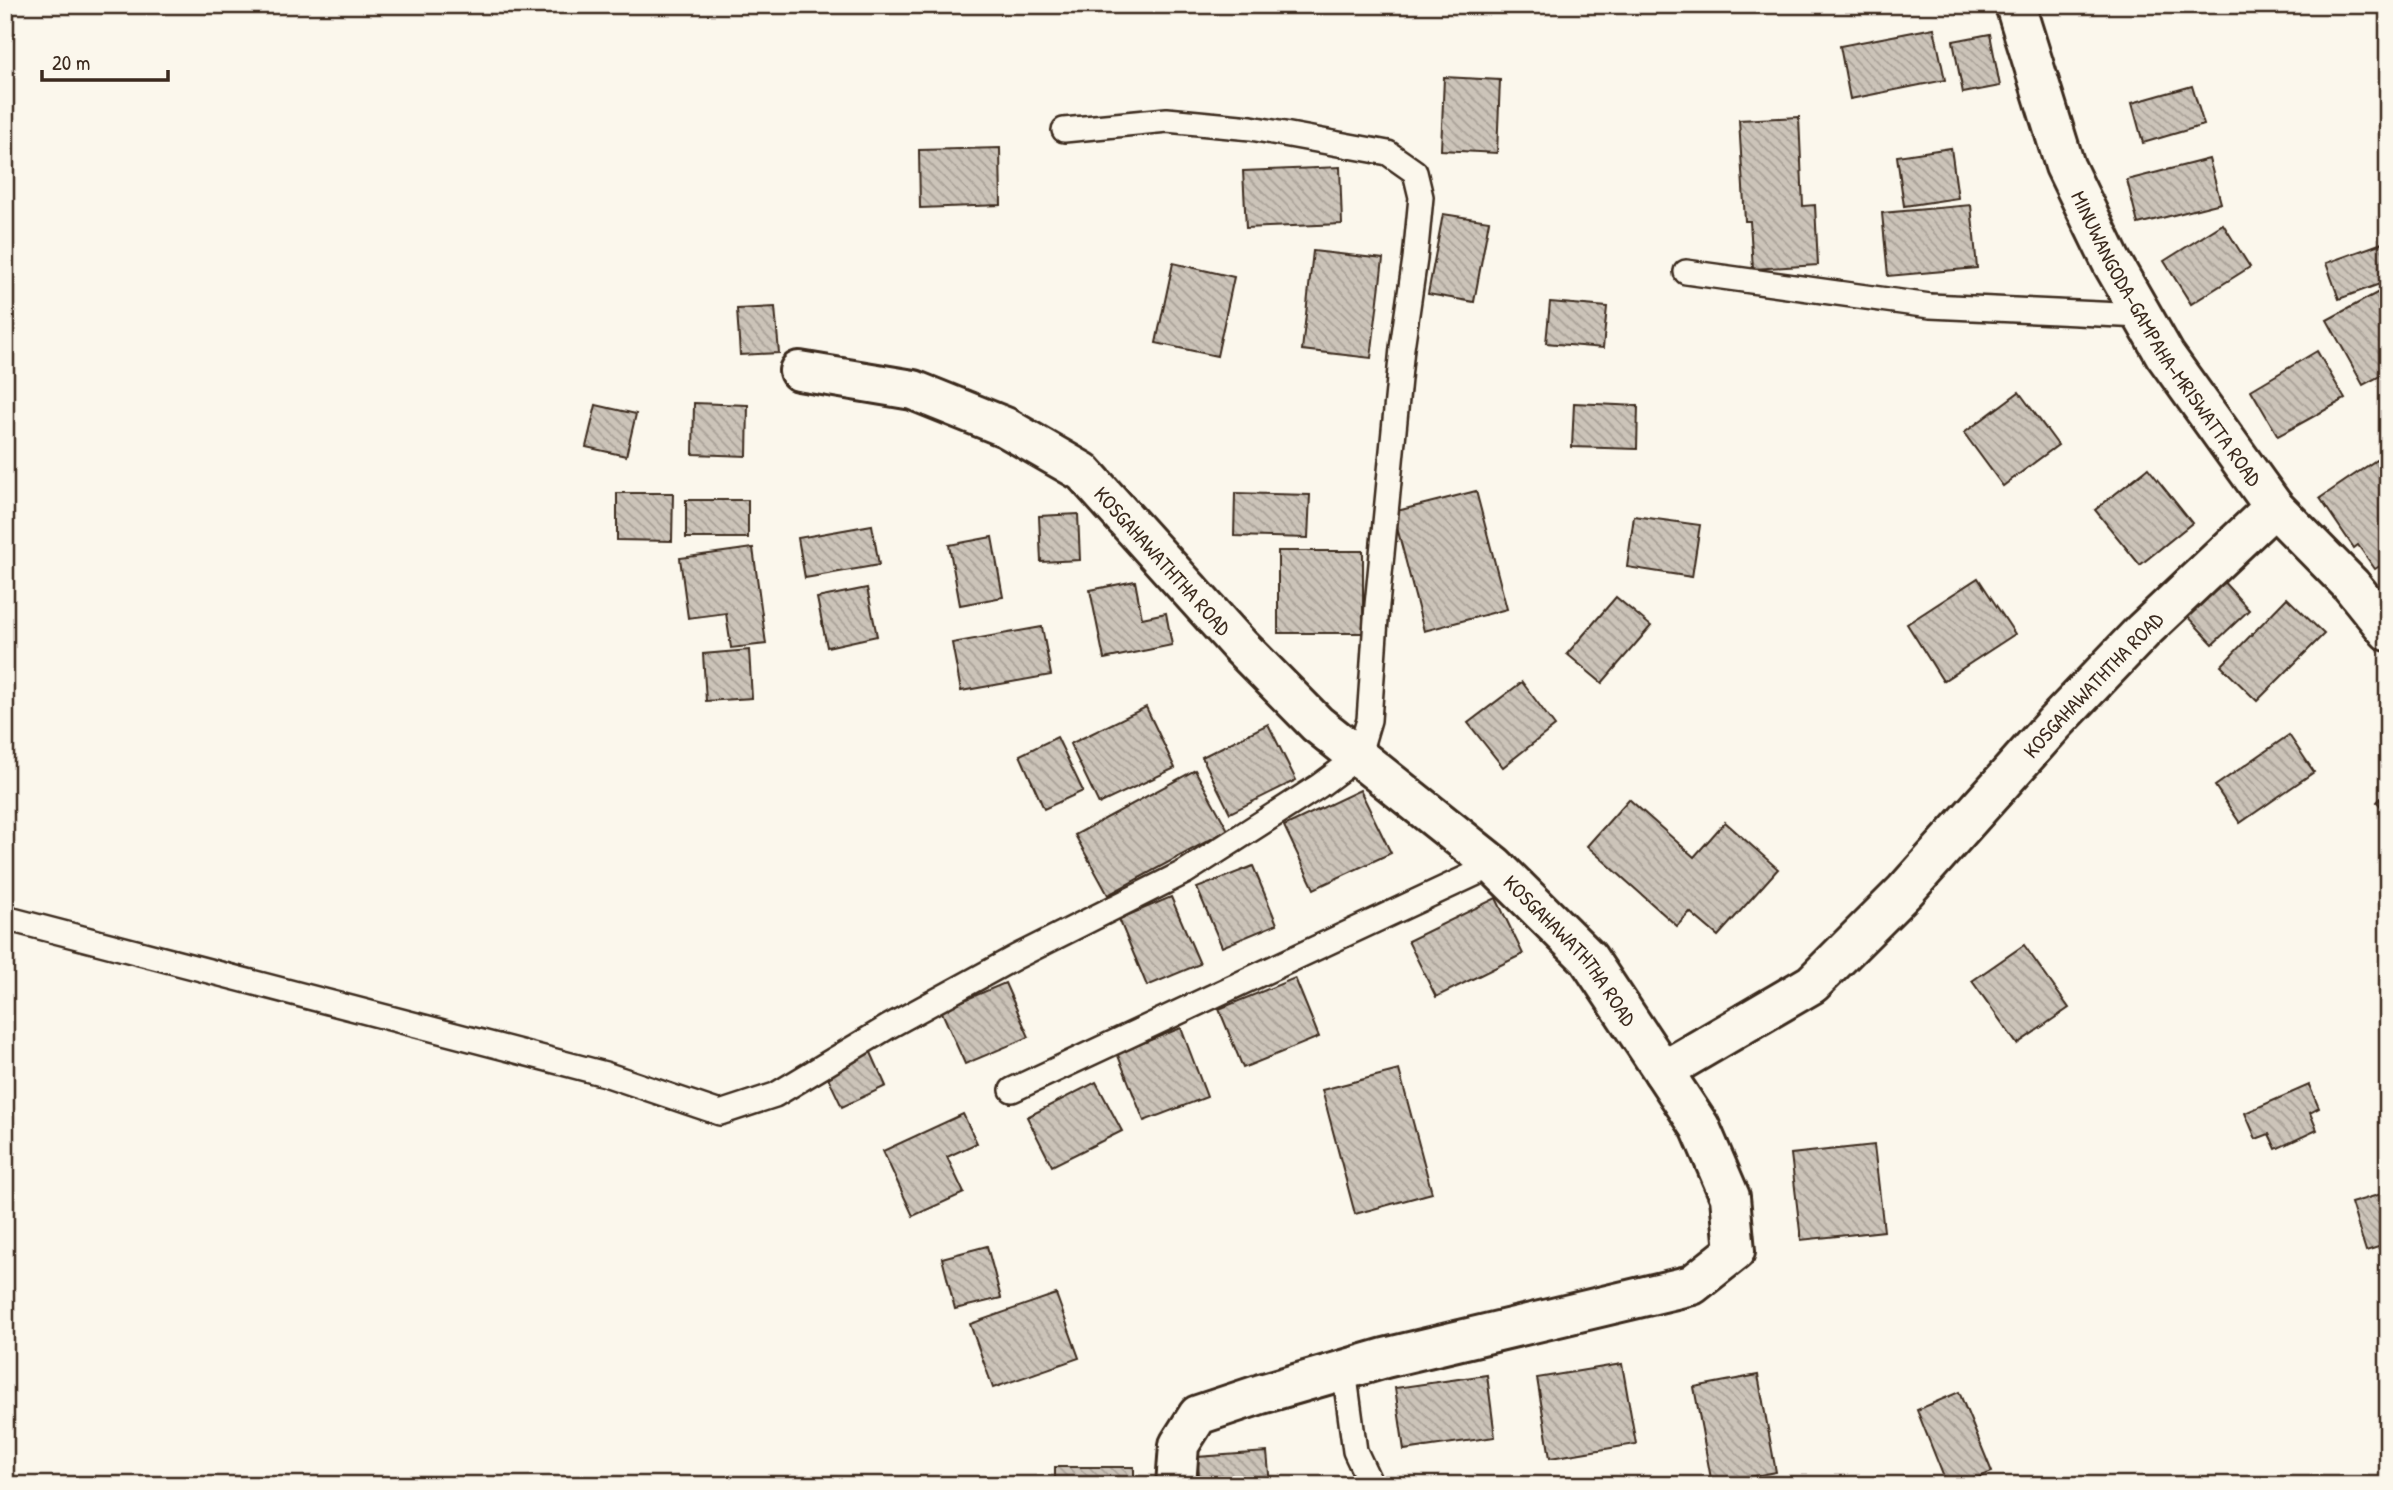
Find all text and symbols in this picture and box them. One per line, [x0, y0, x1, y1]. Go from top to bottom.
scale bar [42, 38, 168, 82]
text: 20 m [52, 48, 90, 77]
street label: MINUWANGODA-GAMPAHA-MRISWATTA ROAD [2065, 186, 2269, 492]
street label: KOSGAHAWATHTHA ROAD [1088, 480, 1238, 641]
street label: KOSGAHAWATHTHA ROAD [2016, 605, 2169, 764]
street label: KOSGAHAWATHTHA ROAD [1497, 868, 1644, 1032]

